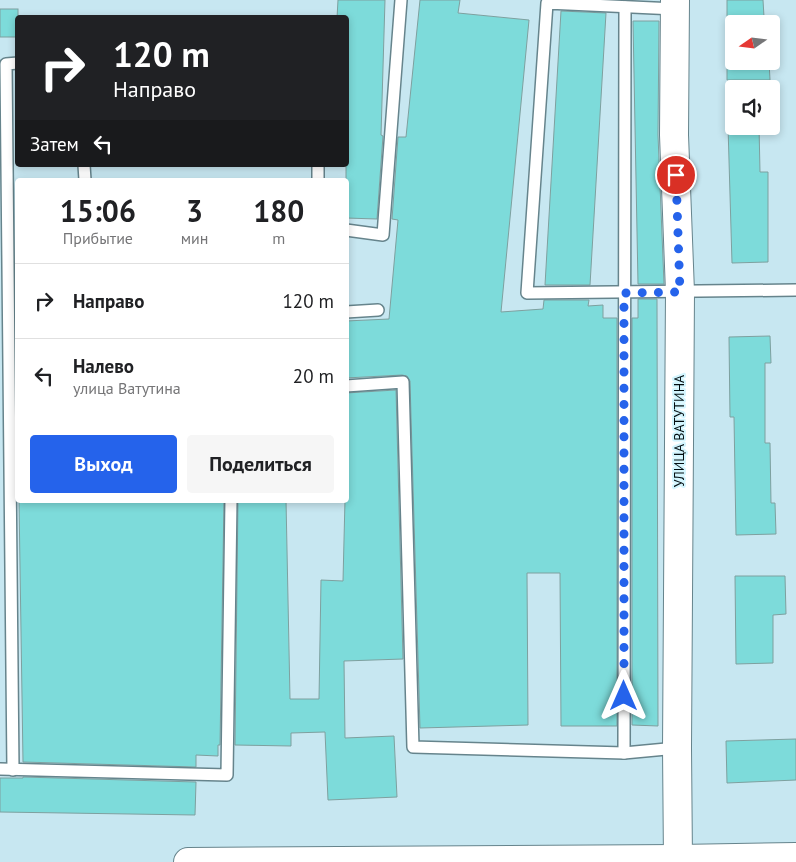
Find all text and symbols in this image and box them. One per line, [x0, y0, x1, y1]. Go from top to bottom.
north arrow [725, 15, 780, 70]
map controls [725, 15, 780, 135]
text: 120 m [113, 31, 210, 77]
icon: right [30, 35, 95, 100]
text: Направо [113, 75, 196, 103]
button: sound [725, 80, 780, 135]
icon: left [89, 130, 117, 158]
text: Затем [30, 132, 79, 156]
pin [655, 154, 697, 196]
icon: arrive [662, 161, 690, 189]
text: 15:06 [60, 191, 136, 230]
text: 3 [186, 191, 203, 230]
text: 180 [253, 191, 304, 230]
text: Прибытие [63, 228, 133, 248]
text: мин [181, 228, 208, 248]
text: m [272, 228, 285, 248]
icon: right [30, 287, 58, 315]
text: Направо [73, 289, 144, 313]
text: 120 m [282, 289, 334, 313]
text: Налево [73, 354, 134, 378]
icon: left [30, 362, 58, 390]
text: 20 m [293, 364, 334, 388]
street label: УЛИЦА ВАТУТИНА [670, 374, 688, 487]
text: улица Ватутина [73, 378, 181, 398]
button: Выход [30, 435, 177, 493]
button: Поделиться [187, 435, 334, 493]
position arrow [597, 669, 649, 721]

